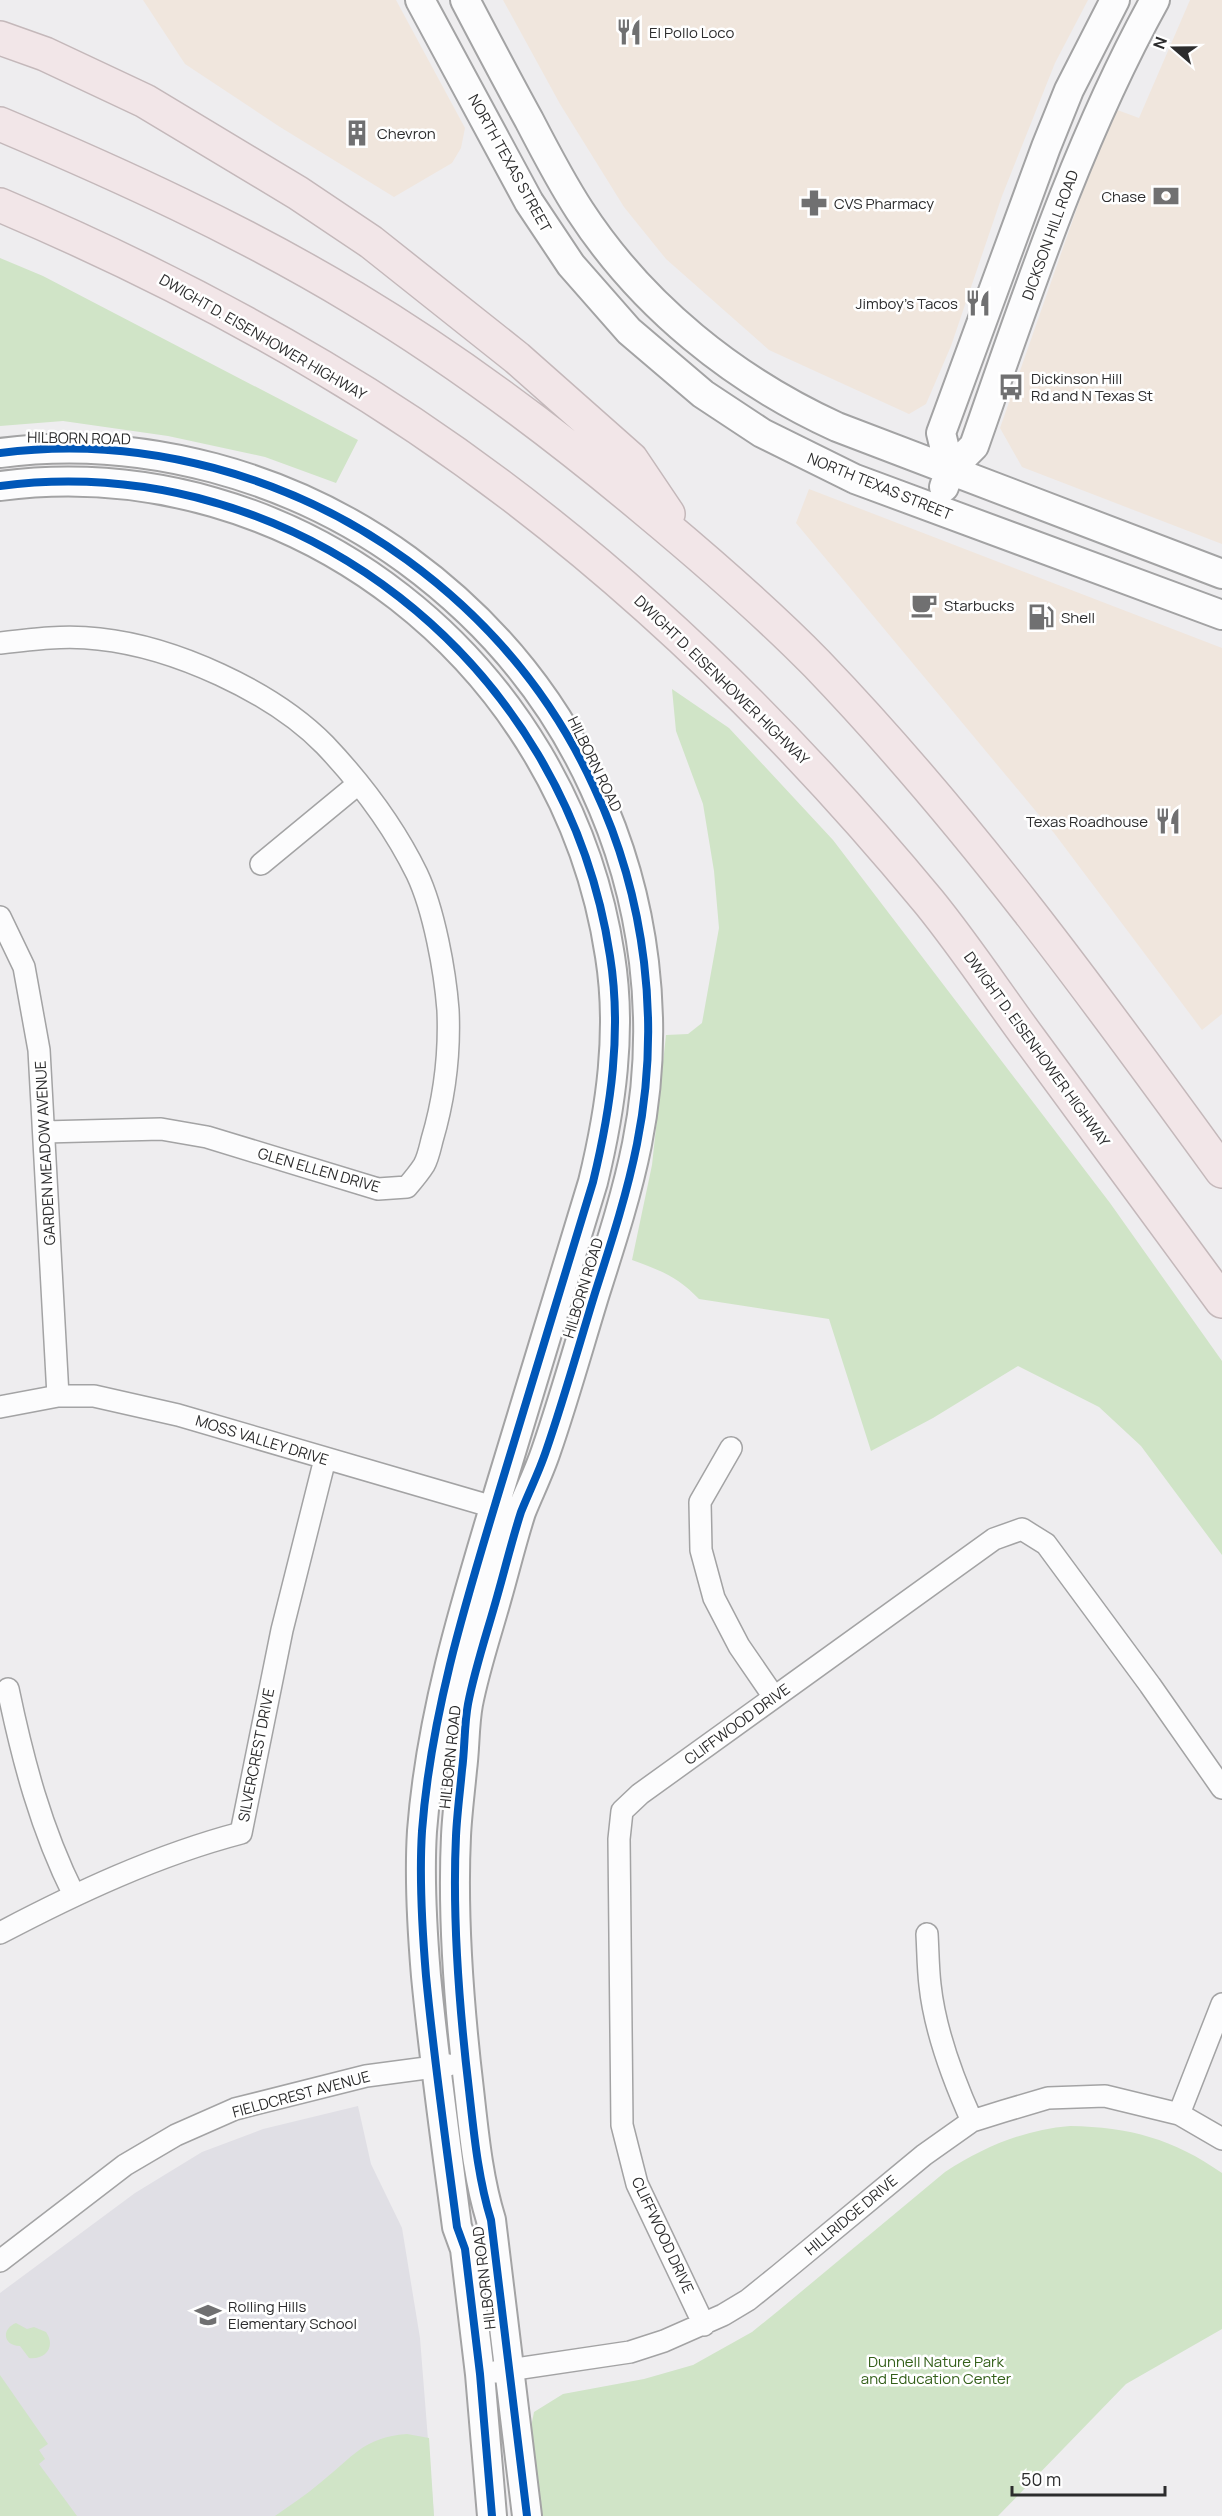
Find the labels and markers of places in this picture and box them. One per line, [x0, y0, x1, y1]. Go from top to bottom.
restaurant icon: El Pollo Loco [614, 17, 644, 47]
place label: El Pollo Loco [649, 22, 734, 43]
building icon: Chevron [342, 118, 372, 148]
place label: Chevron [377, 123, 436, 144]
bank icon: Chase [1151, 181, 1181, 211]
place label: Chase [1101, 186, 1146, 207]
pharmacy icon: CVS Pharmacy [799, 188, 829, 218]
place label: CVS Pharmacy [834, 193, 934, 214]
restaurant icon: Jimboy's Tacos [963, 288, 993, 318]
place label: Jimboy's Tacos [855, 293, 958, 314]
place label: Dickinson Hill Rd and N Texas St [1031, 368, 1153, 406]
bus stop icon: Dickinson Hill Rd and N Texas St [996, 372, 1026, 402]
cafe icon: Starbucks [909, 590, 939, 620]
place label: Starbucks [944, 595, 1014, 616]
fuel station icon: Shell [1026, 602, 1056, 632]
place label: Shell [1061, 607, 1095, 628]
restaurant icon: Texas Roadhouse [1153, 806, 1183, 836]
place label: Texas Roadhouse [1026, 811, 1148, 832]
place label: Rolling Hills Elementary School [228, 2296, 357, 2334]
school or university icon: Rolling Hills Elementary School [193, 2300, 223, 2330]

